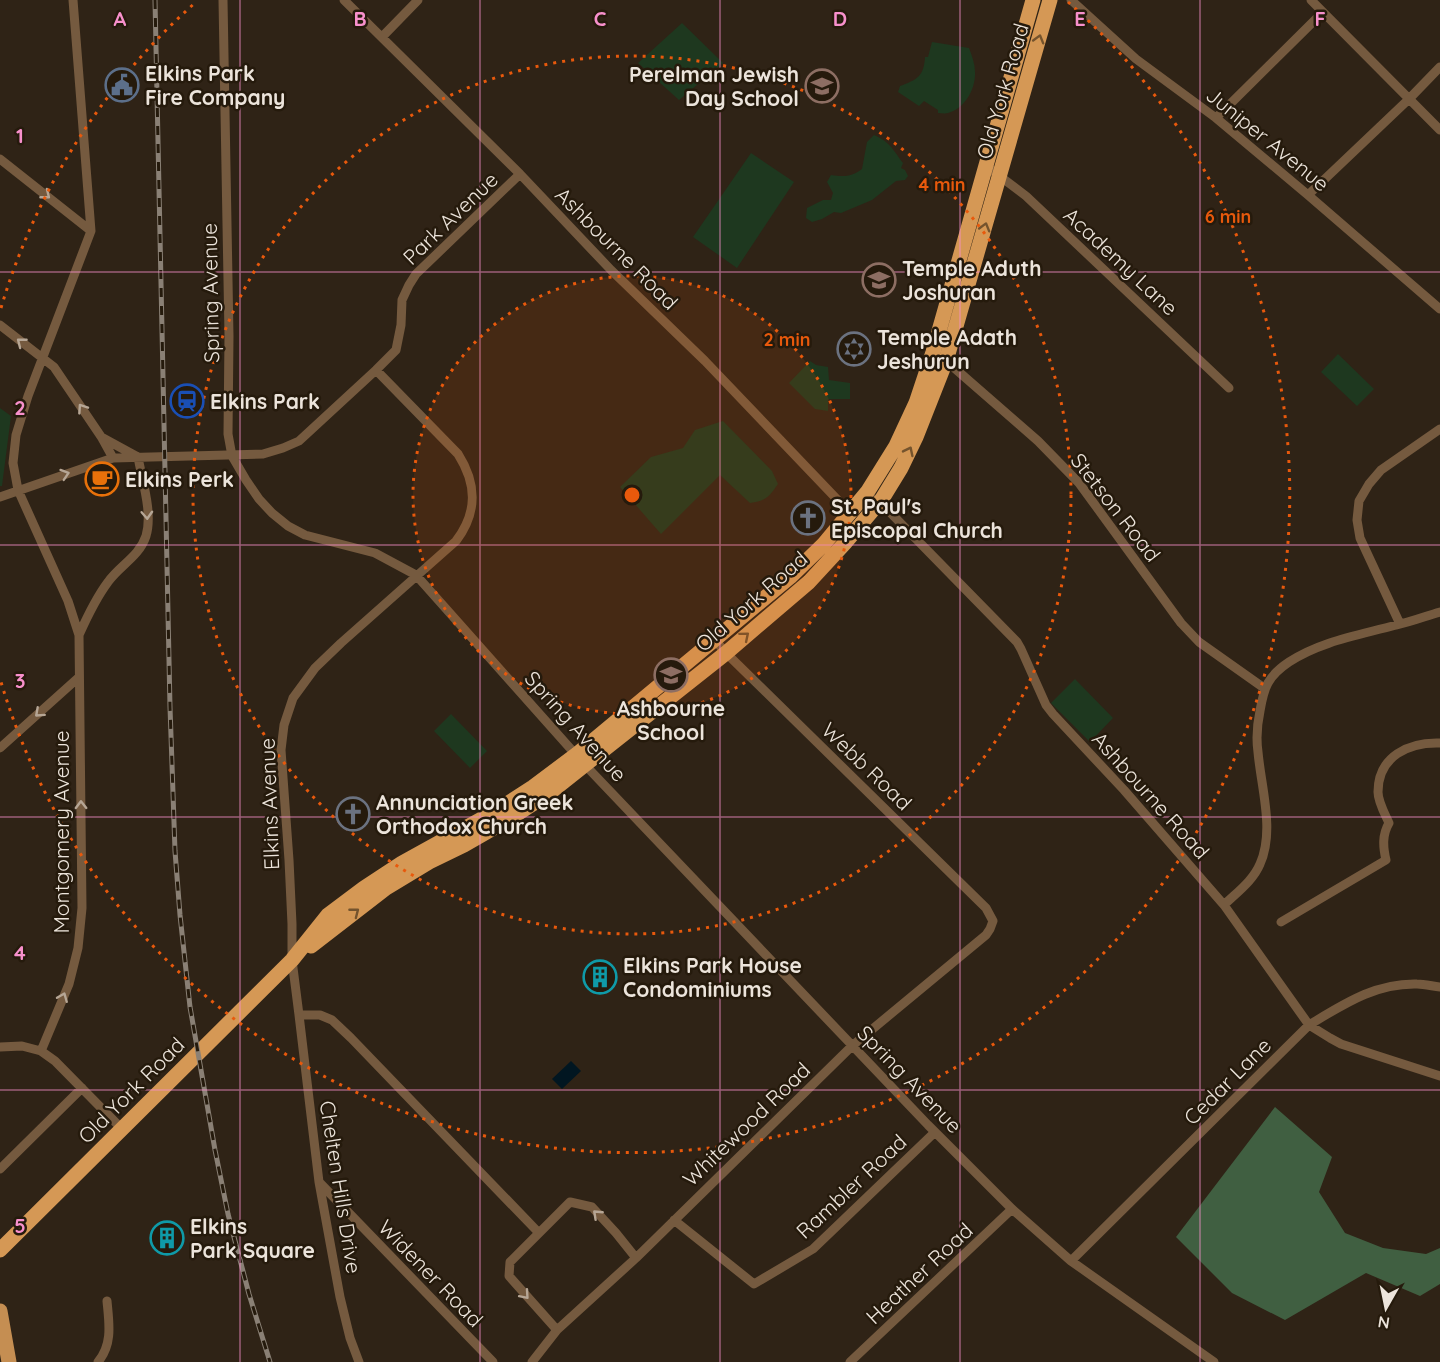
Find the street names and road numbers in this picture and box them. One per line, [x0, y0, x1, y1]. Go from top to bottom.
street label: Old York Road [970, 20, 1034, 162]
street label: Juniper Avenue [1201, 81, 1335, 197]
street label: Park Avenue [397, 166, 503, 270]
street label: Ashbourne Road [550, 181, 684, 315]
street label: Academy Lane [1059, 202, 1183, 320]
street label: Spring Avenue [196, 223, 224, 363]
street label: Stetson Road [1066, 447, 1166, 567]
street label: Old York Road [690, 545, 812, 657]
street label: Spring Avenue [520, 665, 632, 787]
street label: Webb Road [817, 717, 917, 815]
street label: Ashbourne Road [1087, 726, 1215, 864]
street label: Montgomery Avenue [48, 730, 74, 934]
street label: Elkins Avenue [254, 738, 284, 870]
street label: Spring Avenue [852, 1020, 968, 1138]
street label: Old York Road [72, 1031, 190, 1149]
street label: Cedar Lane [1178, 1032, 1276, 1130]
street label: Whitewood Road [677, 1057, 815, 1191]
street label: Chelten Hills Drive [315, 1099, 367, 1275]
street label: Rambler Road [791, 1128, 911, 1244]
street label: Widener Road [373, 1214, 489, 1332]
street label: Heather Road [860, 1217, 978, 1329]

